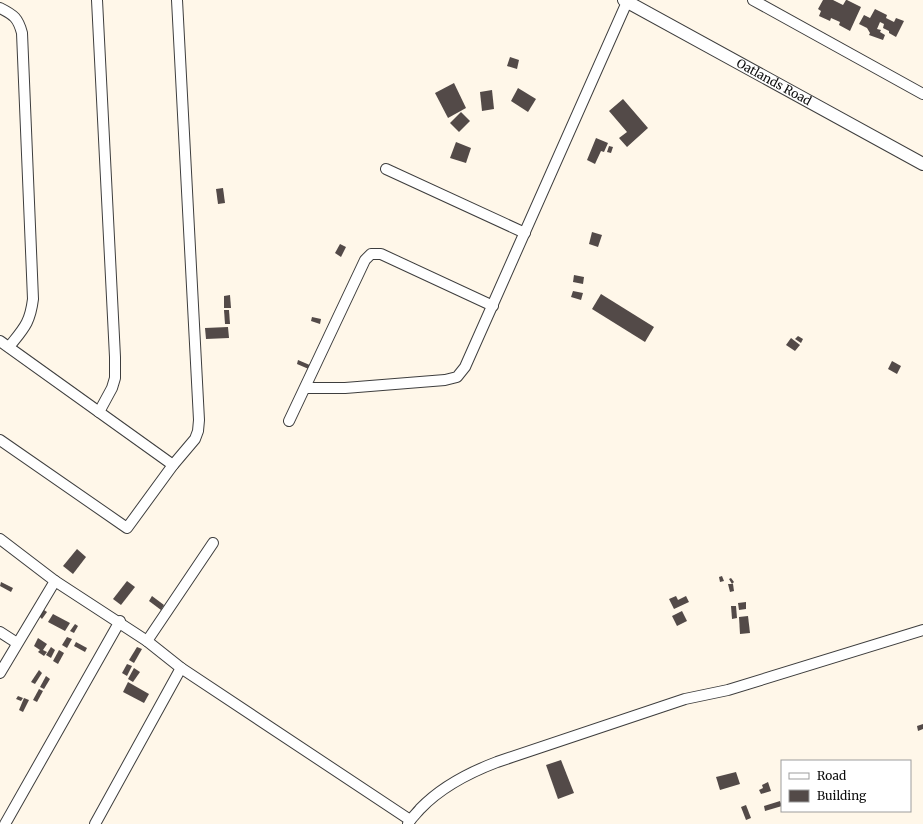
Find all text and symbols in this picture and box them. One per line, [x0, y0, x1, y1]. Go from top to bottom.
street label: Oatlands Road [734, 55, 814, 108]
legend [781, 760, 911, 812]
text: Road [817, 768, 846, 783]
text: Building [817, 788, 867, 803]

